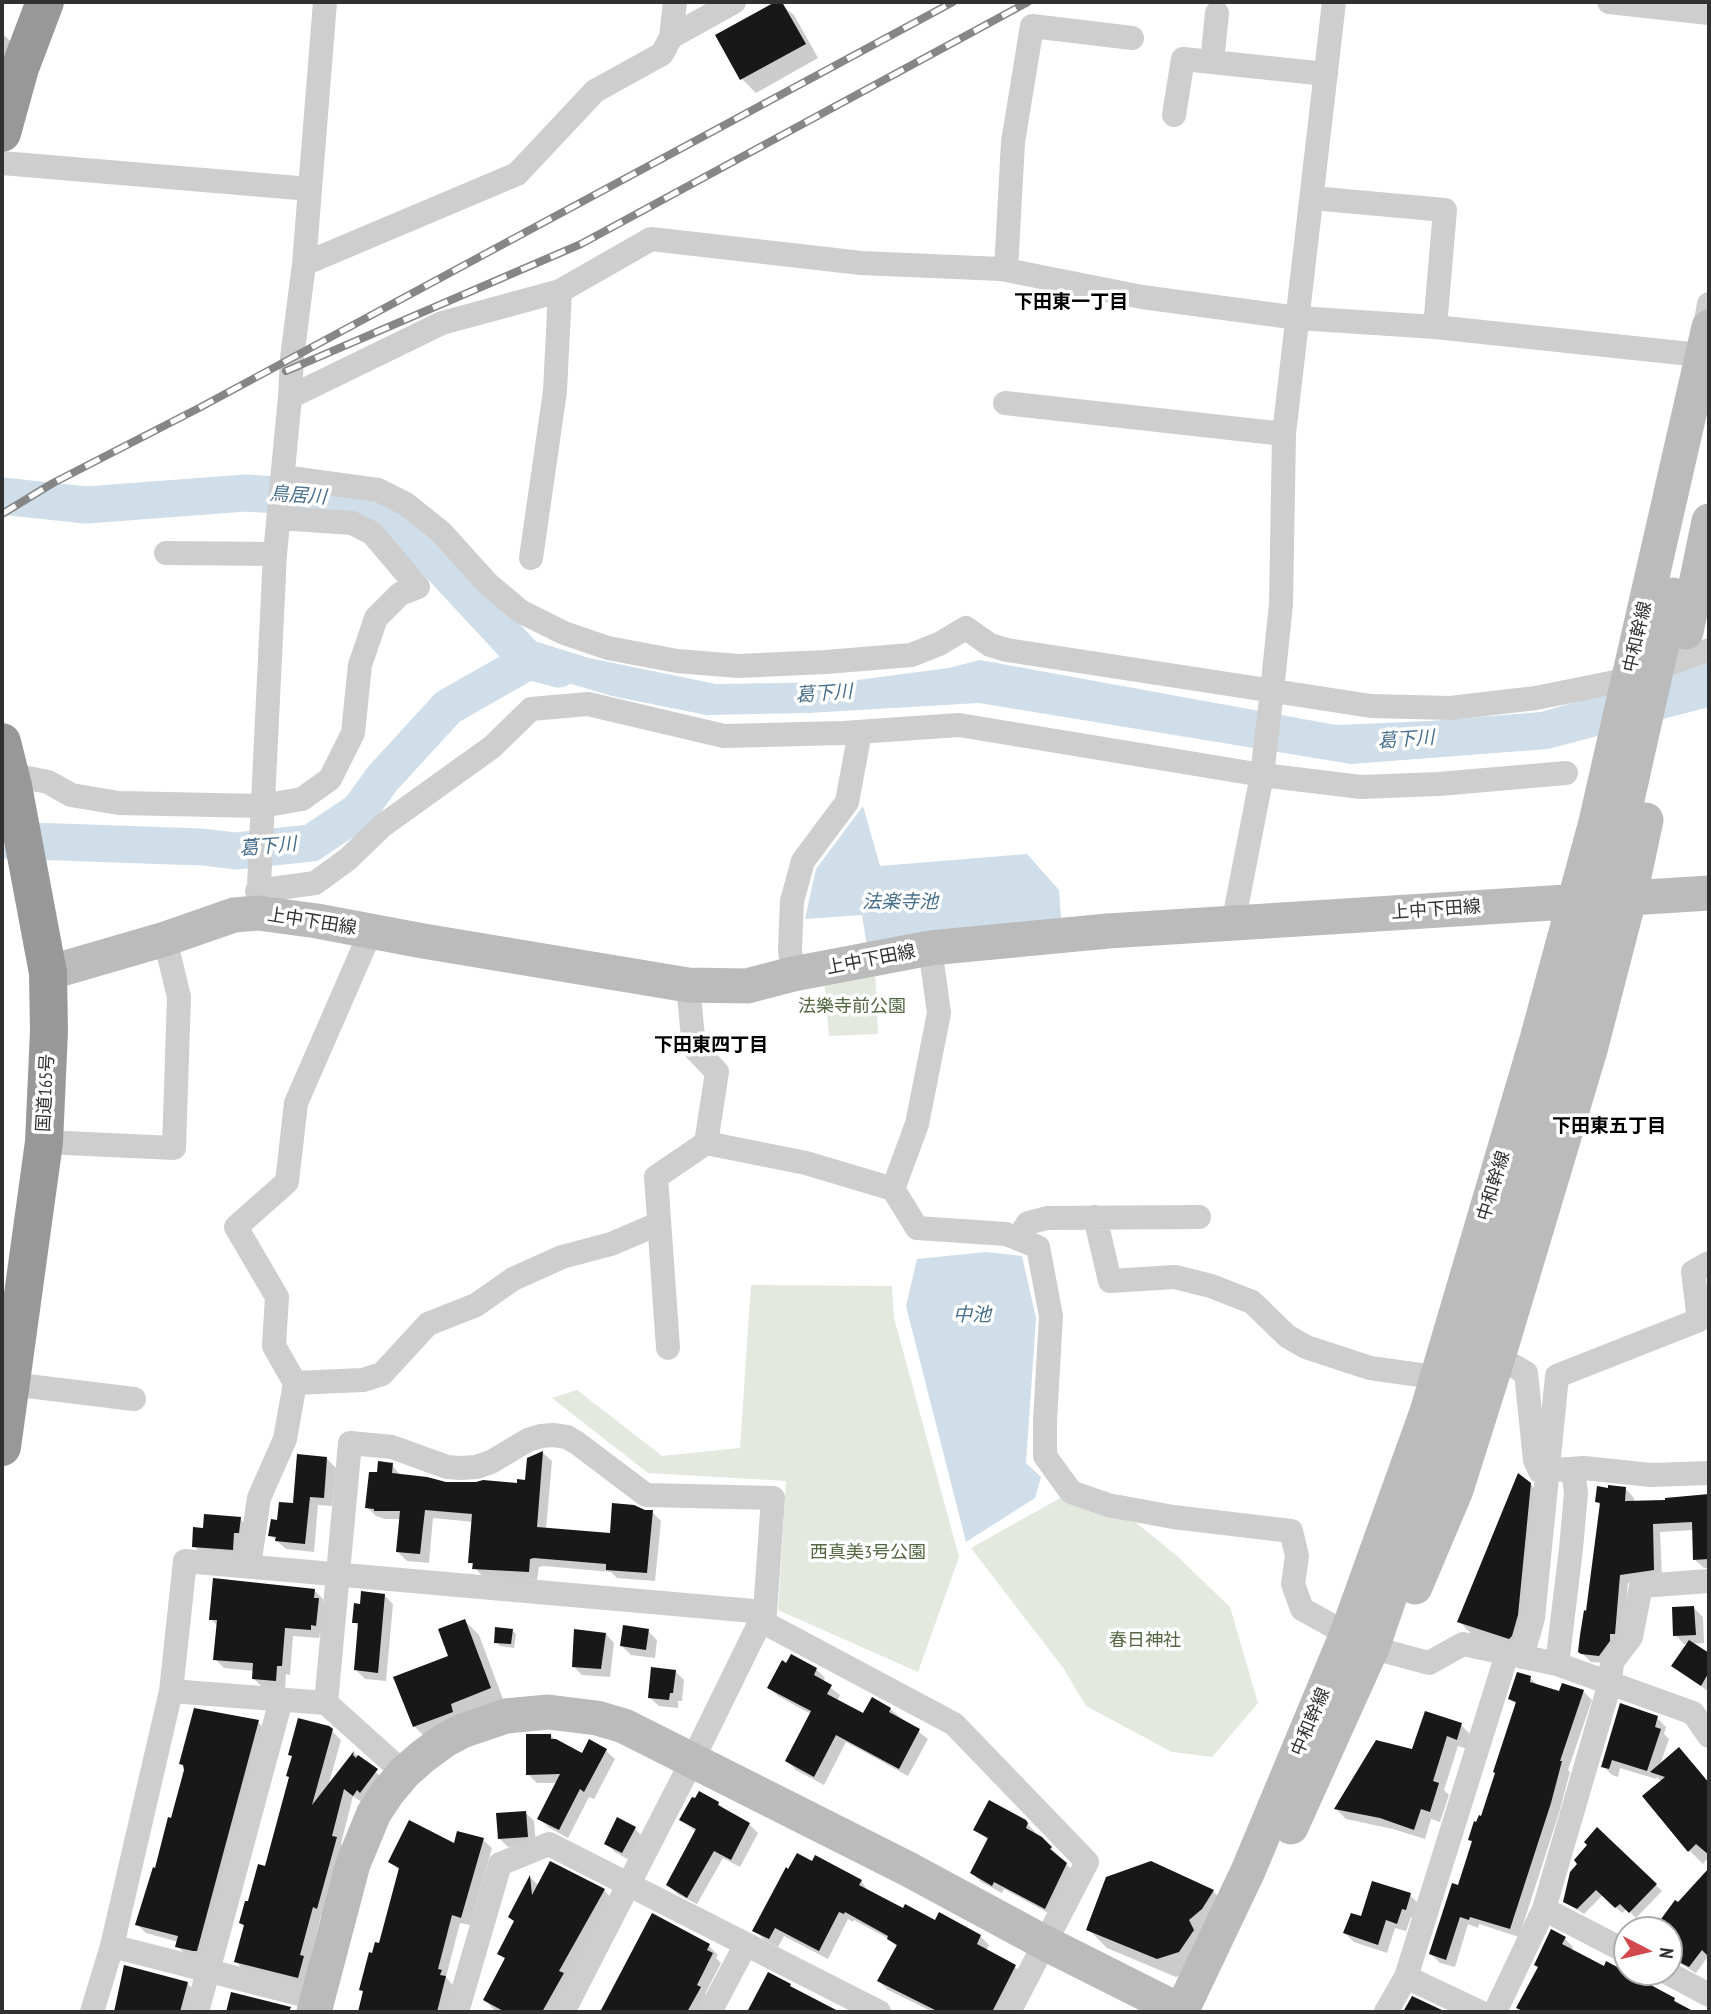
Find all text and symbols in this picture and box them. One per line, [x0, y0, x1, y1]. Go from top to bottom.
district label: 下田東一丁目 [1014, 292, 1128, 314]
water label: 鳥居川 [269, 483, 327, 509]
street label: 中和幹線 [1619, 599, 1657, 675]
water label: 葛下川 [795, 681, 853, 707]
water label: 葛下川 [1377, 727, 1435, 753]
water label: 葛下川 [239, 833, 297, 861]
water label: 法楽寺池 [862, 892, 938, 914]
street label: 上中下田線 [1390, 896, 1482, 924]
street label: 上中下田線 [266, 904, 358, 940]
street label: 上中下田線 [825, 941, 917, 979]
park label: 法樂寺前公園 [798, 996, 906, 1018]
district label: 下田東四丁目 [654, 1035, 768, 1057]
street label: 国道165号 [33, 1053, 59, 1133]
district label: 下田東五丁目 [1552, 1116, 1666, 1138]
street label: 中和幹線 [1473, 1148, 1515, 1224]
water label: 中池 [953, 1305, 991, 1327]
park label: 西真美3号公園 [810, 1542, 926, 1564]
park label: 春日神社 [1109, 1630, 1181, 1652]
street label: 中和幹線 [1287, 1685, 1335, 1759]
north arrow [1613, 1916, 1683, 1986]
text: N [1654, 1947, 1679, 1960]

